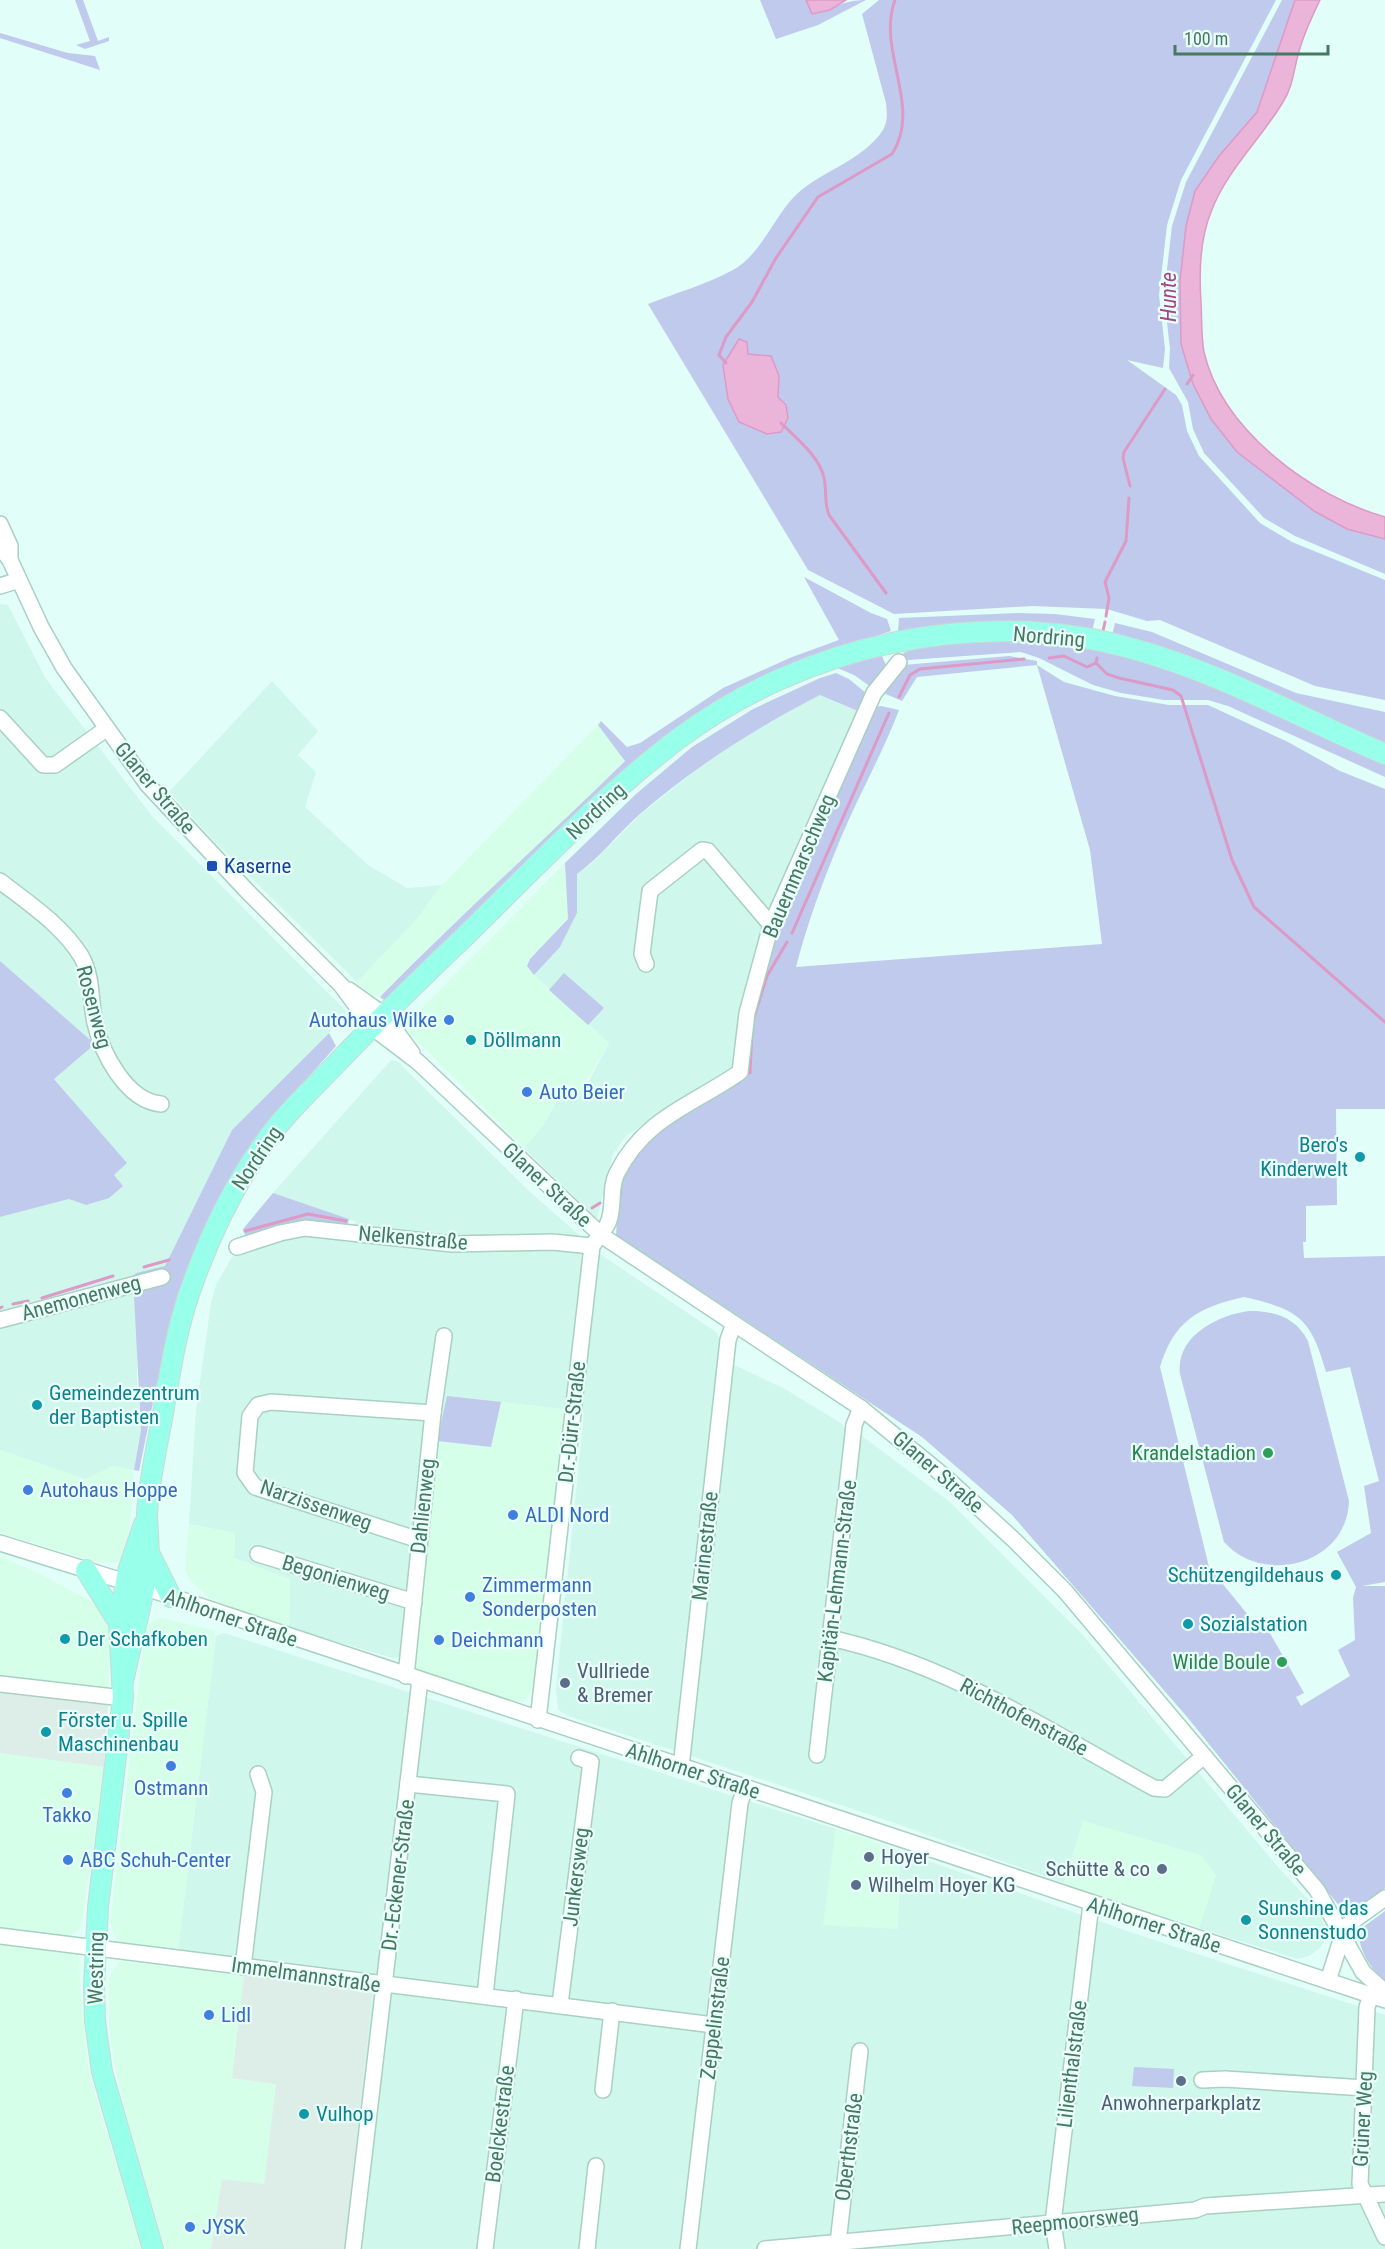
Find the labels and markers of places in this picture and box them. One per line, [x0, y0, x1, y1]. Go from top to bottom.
place label: Kaserne [224, 854, 292, 878]
marker: Kaserne [205, 859, 219, 873]
place label: Autohaus Wilke [309, 1008, 437, 1032]
marker: Autohaus Wilke [442, 1013, 456, 1027]
place label: Döllmann [483, 1028, 561, 1052]
marker: Döllmann [464, 1033, 478, 1047]
place label: Auto Beier [539, 1080, 625, 1104]
marker: Auto Beier [520, 1085, 534, 1099]
place label: Bero's Kinderwelt [1260, 1133, 1348, 1181]
marker: Bero's Kinderwelt [1353, 1150, 1367, 1164]
place label: Gemeindezentrum der Baptisten [49, 1381, 200, 1429]
marker: Gemeindezentrum der Baptisten [30, 1398, 44, 1412]
place label: Krandelstadion [1131, 1441, 1256, 1465]
marker: Krandelstadion [1261, 1446, 1275, 1460]
place label: Autohaus Hoppe [40, 1478, 178, 1502]
marker: Autohaus Hoppe [21, 1483, 35, 1497]
place label: ALDI Nord [525, 1503, 609, 1527]
marker: ALDI Nord [506, 1508, 520, 1522]
place label: Schützengildehaus [1168, 1563, 1324, 1587]
marker: Schützengildehaus [1329, 1568, 1343, 1582]
place label: Zimmermann Sonderposten [482, 1573, 597, 1621]
marker: Zimmermann Sonderposten [463, 1590, 477, 1604]
place label: Sozialstation [1200, 1612, 1308, 1636]
marker: Sozialstation [1181, 1617, 1195, 1631]
place label: Der Schafkoben [77, 1627, 208, 1651]
place label: Deichmann [451, 1628, 544, 1652]
marker: Der Schafkoben [58, 1632, 72, 1646]
marker: Deichmann [432, 1633, 446, 1647]
place label: Wilde Boule [1172, 1650, 1270, 1674]
marker: Wilde Boule [1275, 1655, 1289, 1669]
place label: Vullriede & Bremer [577, 1659, 653, 1707]
marker: Vullriede & Bremer [558, 1676, 572, 1690]
place label: Förster u. Spille Maschinenbau [58, 1708, 188, 1756]
marker: Förster u. Spille Maschinenbau [39, 1725, 53, 1739]
marker: Ostmann [164, 1759, 178, 1773]
place label: Ostmann [134, 1776, 208, 1800]
marker: Takko [60, 1786, 74, 1800]
place label: Takko [42, 1803, 92, 1827]
place label: Hoyer [881, 1845, 929, 1869]
place label: ABC Schuh-Center [80, 1848, 231, 1872]
marker: Hoyer [862, 1850, 876, 1864]
marker: ABC Schuh-Center [61, 1853, 75, 1867]
place label: Schütte & co [1046, 1857, 1150, 1881]
marker: Schütte & co [1155, 1862, 1169, 1876]
place label: Wilhelm Hoyer KG [868, 1873, 1016, 1897]
marker: Wilhelm Hoyer KG [849, 1878, 863, 1892]
place label: Sunshine das Sonnenstudo [1258, 1896, 1369, 1944]
marker: Sunshine das Sonnenstudo [1239, 1913, 1253, 1927]
place label: Lidl [221, 2003, 251, 2027]
marker: Lidl [202, 2008, 216, 2022]
marker: Anwohnerparkplatz [1174, 2074, 1188, 2088]
place label: Anwohnerparkplatz [1101, 2091, 1261, 2115]
place label: Vulhop [316, 2102, 374, 2126]
marker: Vulhop [297, 2107, 311, 2121]
place label: JYSK [202, 2215, 246, 2239]
marker: JYSK [183, 2220, 197, 2234]

